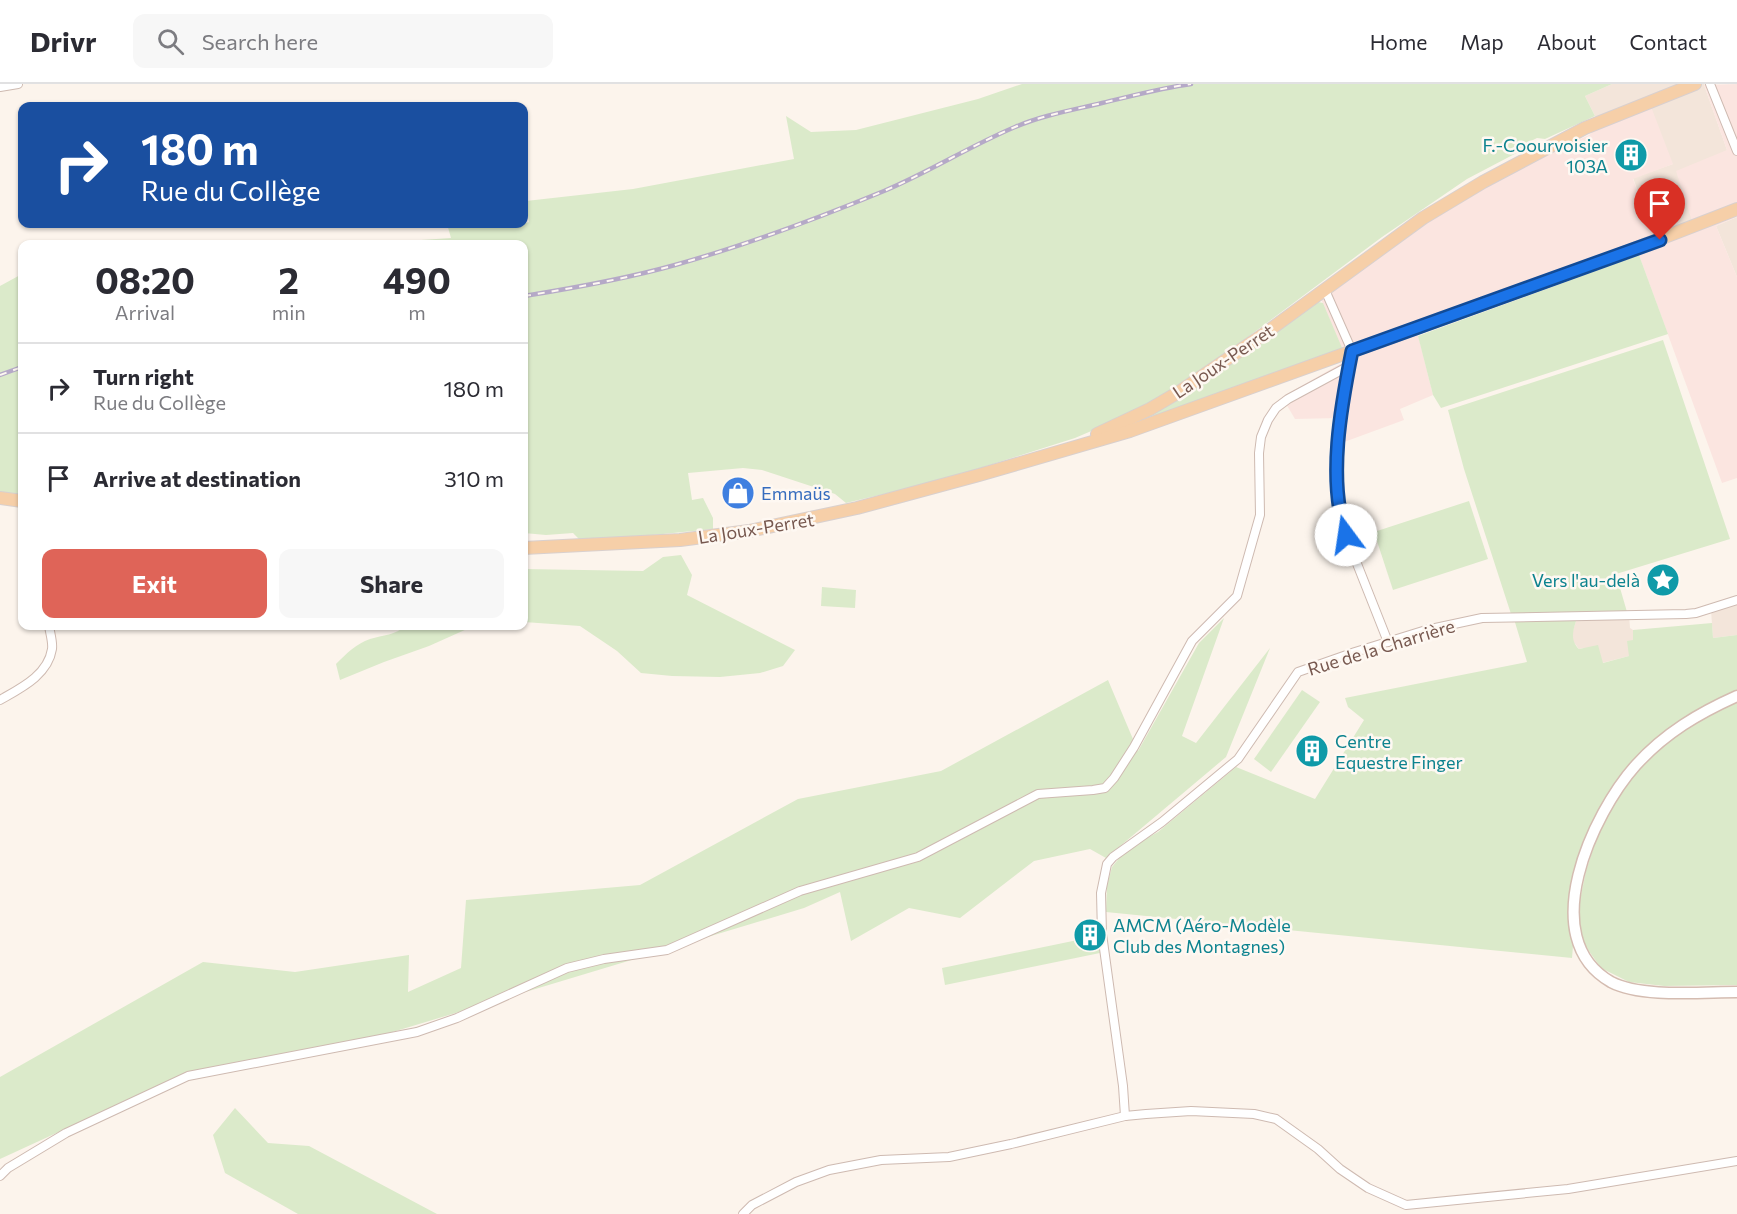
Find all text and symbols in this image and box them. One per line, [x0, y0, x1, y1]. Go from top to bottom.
search box [133, 14, 553, 68]
text: Drivr [30, 24, 97, 58]
icon: search [154, 25, 187, 58]
text: Search here [202, 28, 318, 55]
text: Home [1370, 29, 1427, 54]
text: Map [1460, 29, 1504, 54]
text: About [1537, 29, 1596, 54]
text: Contact [1629, 29, 1707, 54]
text: 180 m [141, 122, 259, 174]
icon: right [42, 126, 120, 204]
place label: F.-Coourvoisier 103A [1482, 134, 1608, 177]
building icon: F.-Coourvoisier 103A [1613, 137, 1649, 173]
text: Rue du Collège [141, 174, 320, 207]
pin [1634, 178, 1685, 240]
icon: arrive [1643, 187, 1676, 220]
text: 08:20 [95, 257, 195, 301]
text: 2 [279, 257, 299, 301]
text: 490 [383, 257, 451, 301]
text: Arrival [115, 300, 175, 324]
text: min [272, 300, 306, 324]
text: m [408, 300, 426, 324]
street label: La Joux-Perret [1168, 319, 1278, 403]
text: Turn right [93, 363, 194, 390]
icon: right [42, 372, 75, 405]
text: 180 m [443, 375, 504, 402]
text: Rue du Collège [93, 390, 226, 414]
icon: arrive [42, 462, 75, 495]
text: Arrive at destination [93, 465, 301, 492]
text: 310 m [444, 465, 504, 492]
shop icon: Emmaüs [720, 475, 756, 511]
place label: Emmaüs [761, 482, 831, 504]
position arrow [1314, 503, 1378, 567]
street label: La Joux-Perret [696, 508, 816, 548]
button: Exit [42, 549, 267, 618]
button: Share [279, 549, 504, 618]
place icon: Vers l'au-delà [1645, 562, 1681, 598]
place label: Vers l'au-delà [1532, 569, 1640, 591]
street label: Rue de la Charrière [1305, 614, 1457, 680]
place label: Centre Equestre Finger [1335, 730, 1463, 773]
building icon: Centre Equestre Finger [1294, 733, 1330, 769]
place label: AMCM (Aéro-Modèle Club des Montagnes) [1113, 914, 1291, 957]
building icon: AMCM (Aéro-Modèle Club des Montagnes) [1072, 917, 1108, 953]

